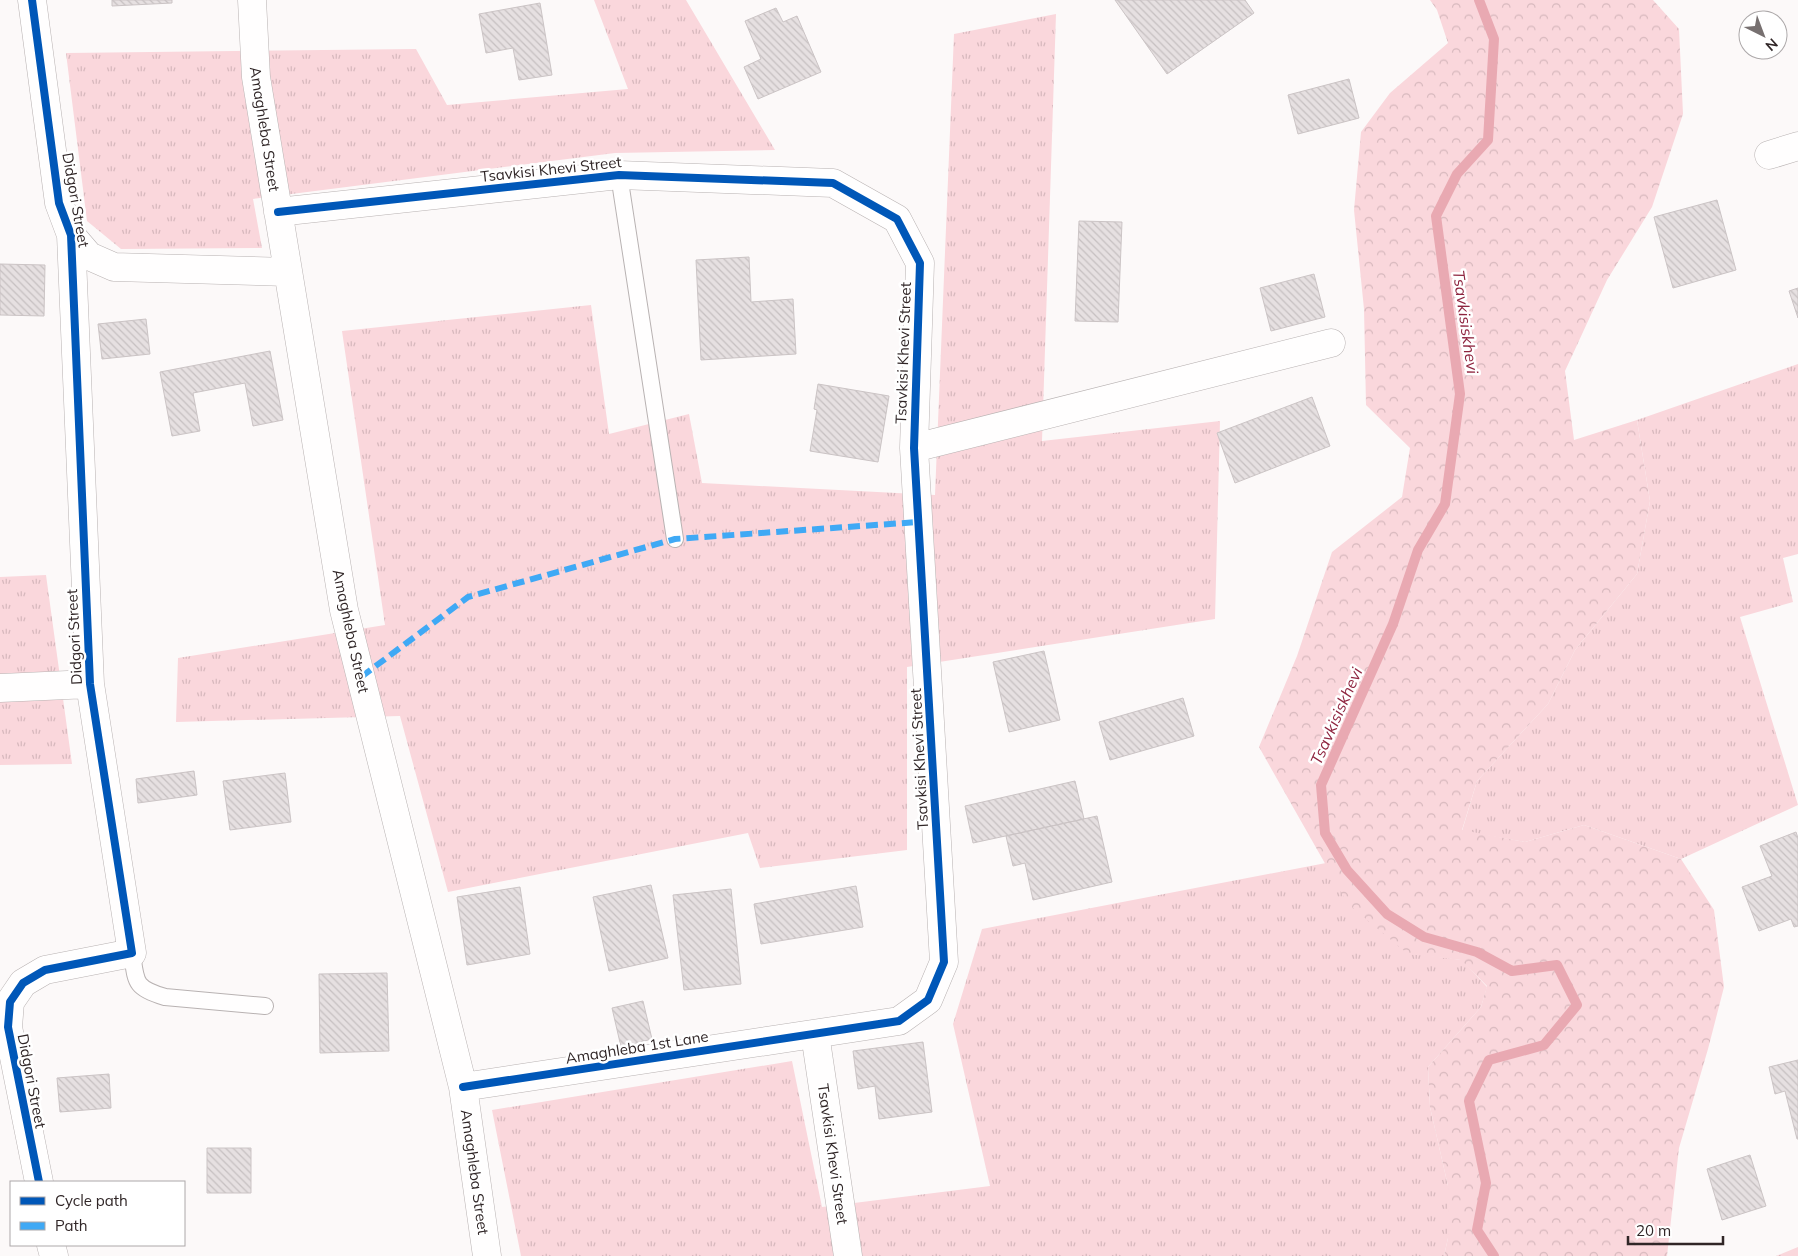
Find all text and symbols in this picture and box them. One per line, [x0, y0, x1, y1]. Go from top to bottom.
north arrow [1738, 10, 1788, 60]
text: N [1762, 34, 1782, 55]
street label: Amaghleba Street [246, 65, 284, 193]
street label: Didgori Street [58, 151, 94, 249]
street label: Tsavkisi Khevi Street [480, 152, 622, 186]
water label: Tsavkisiskhevi [1449, 269, 1483, 375]
street label: Tsavkisi Khevi Street [891, 282, 915, 424]
street label: Amaghleba Street [329, 567, 373, 695]
street label: Didgori Street [62, 589, 86, 685]
water label: Tsavkisiskhevi [1306, 664, 1366, 768]
street label: Tsavkisi Khevi Street [906, 688, 932, 830]
street label: Amaghleba 1st Lane [564, 1026, 710, 1068]
street label: Didgori Street [14, 1032, 50, 1130]
street label: Tsavkisi Khevi Street [814, 1082, 852, 1226]
street label: Amaghleba Street [457, 1108, 493, 1236]
legend [10, 1181, 185, 1246]
text: Cycle path [55, 1191, 128, 1210]
scale bar [1628, 1214, 1723, 1246]
text: Path [55, 1216, 87, 1235]
text: 20 m [1636, 1221, 1671, 1240]

